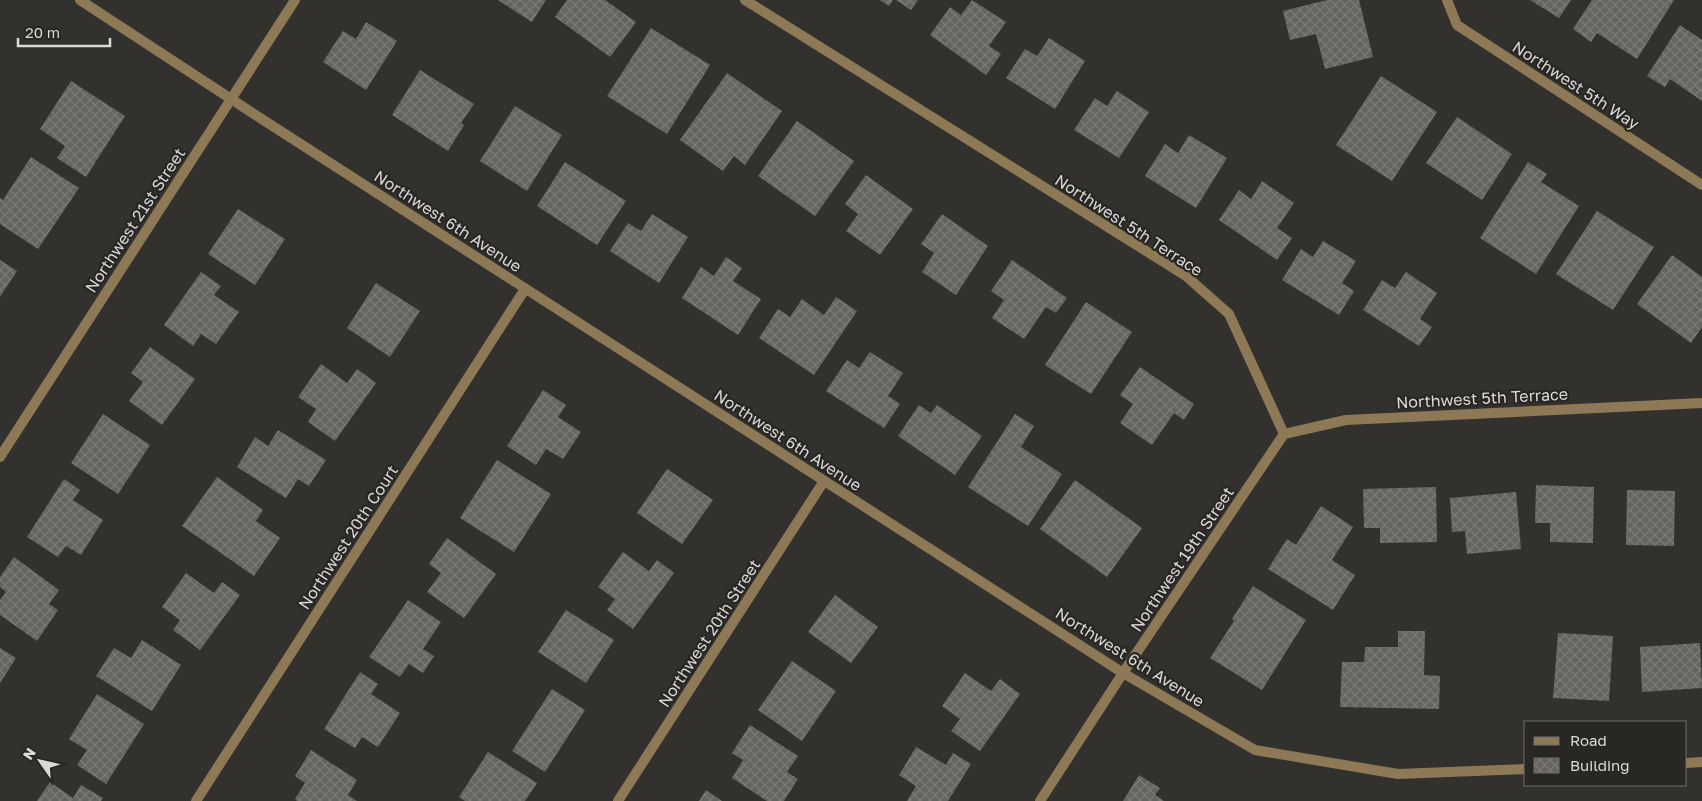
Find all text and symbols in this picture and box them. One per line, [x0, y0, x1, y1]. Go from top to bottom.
scale bar [18, 15, 110, 47]
text: 20 m [25, 23, 60, 41]
street label: Northwest 5th Way [1509, 37, 1643, 134]
street label: Northwest 21st Street [81, 144, 189, 296]
street label: Northwest 6th Avenue [371, 166, 525, 276]
street label: Northwest 5th Terrace [1051, 170, 1207, 280]
street label: Northwest 5th Terrace [1396, 384, 1568, 412]
street label: Northwest 6th Avenue [711, 385, 865, 495]
street label: Northwest 20th Court [294, 461, 402, 613]
street label: Northwest 19th Street [1126, 483, 1238, 635]
street label: Northwest 20th Street [654, 555, 764, 711]
street label: Northwest 6th Avenue [1052, 603, 1208, 711]
legend [1524, 721, 1687, 786]
text: Road [1570, 731, 1607, 749]
north arrow [15, 736, 65, 786]
text: N [19, 744, 39, 763]
text: Building [1570, 756, 1630, 774]

